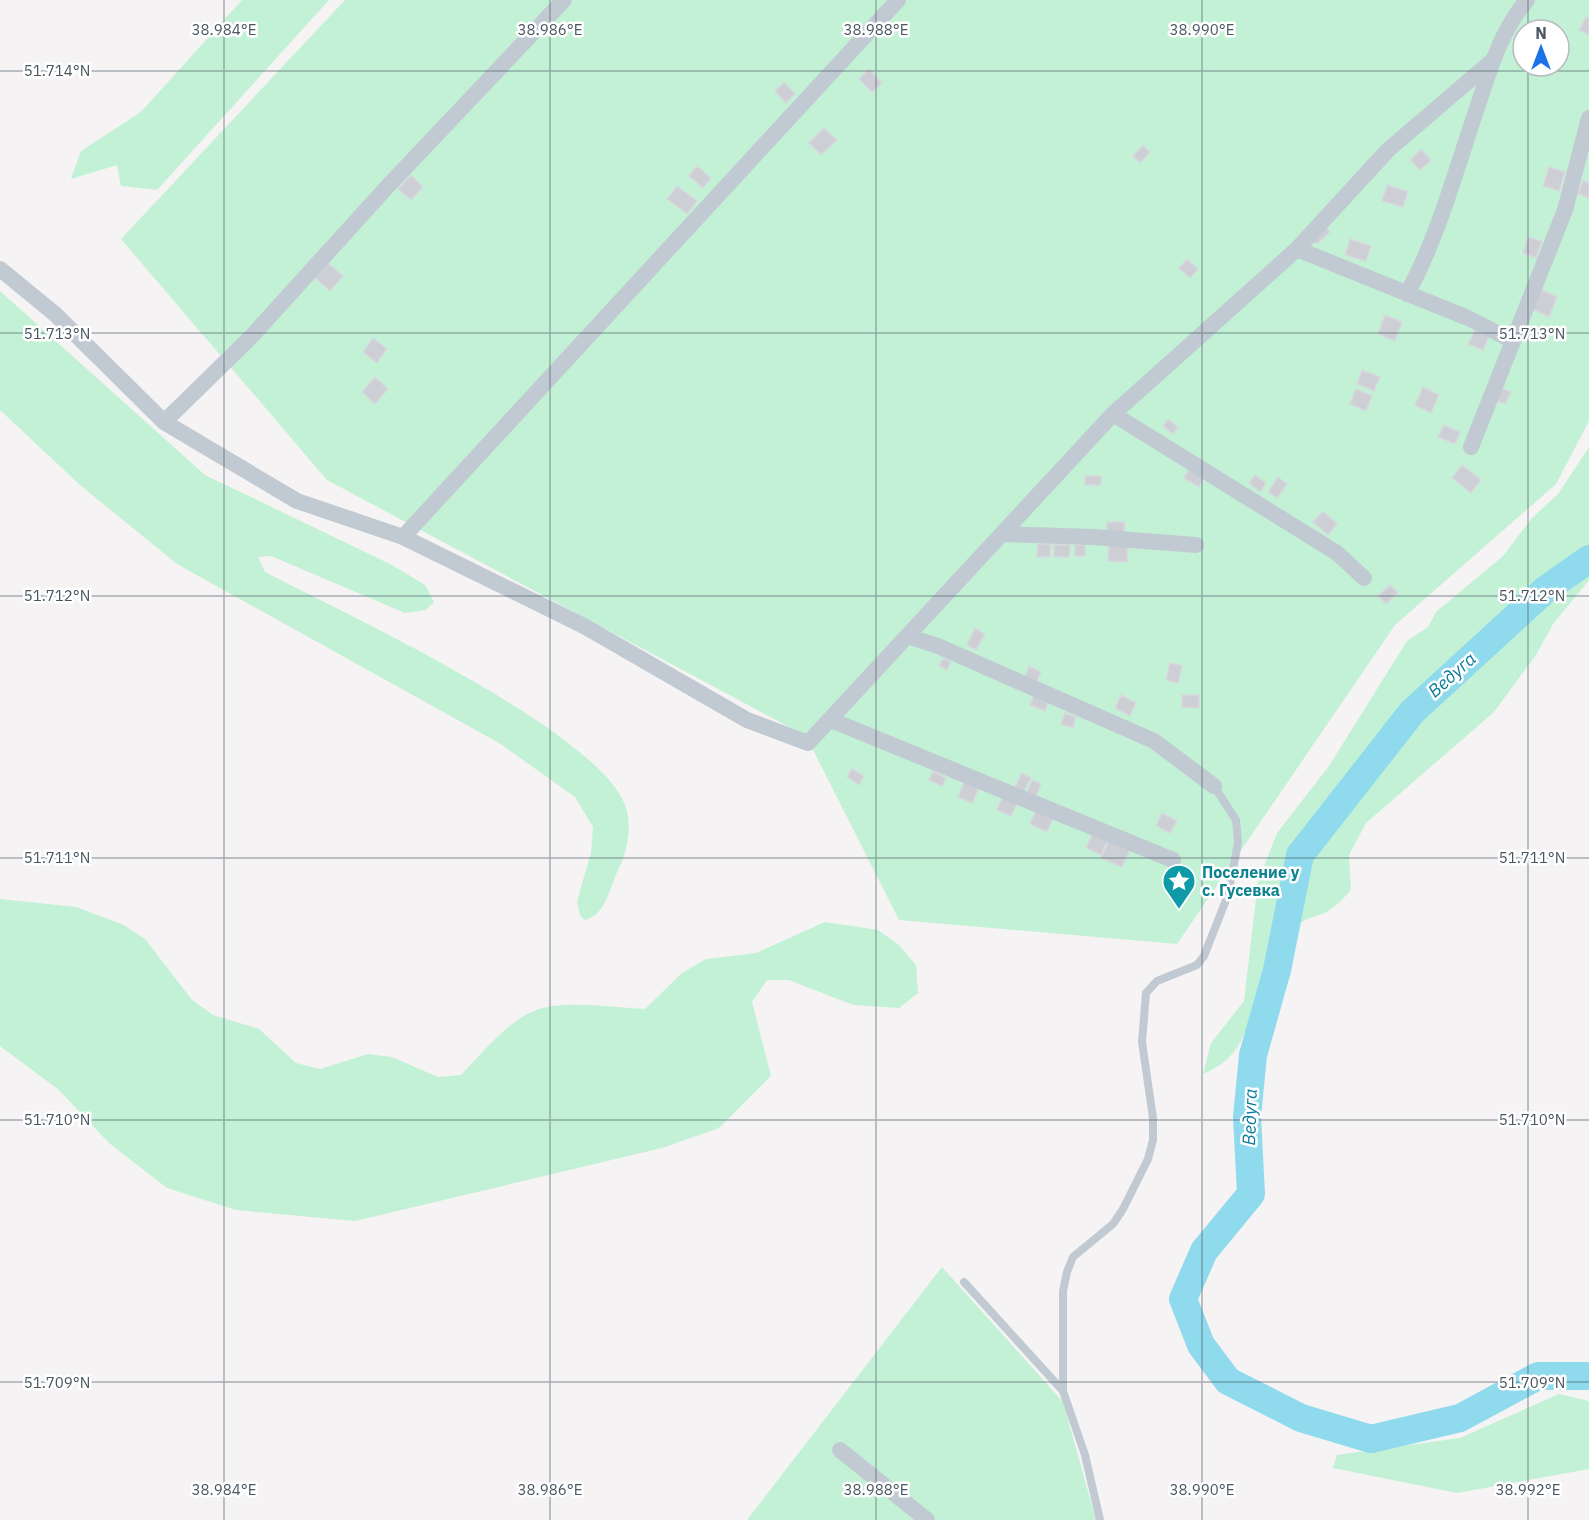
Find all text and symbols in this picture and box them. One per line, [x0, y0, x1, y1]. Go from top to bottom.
north arrow [1511, 18, 1571, 78]
text: 38.984°E [192, 20, 256, 39]
text: 38.986°E [518, 20, 582, 39]
text: 38.988°E [844, 20, 908, 39]
text: 38.990°E [1170, 20, 1234, 39]
text: N [1535, 23, 1547, 43]
text: 51.714°N [24, 61, 90, 80]
text: 51.713°N [24, 324, 90, 343]
text: 51.713°N [1499, 324, 1565, 343]
text: 51.712°N [24, 586, 90, 605]
text: 51.712°N [1499, 586, 1565, 605]
water label: Ведуга [1423, 647, 1481, 702]
text: 51.711°N [24, 848, 90, 867]
text: 51.711°N [1499, 848, 1565, 867]
place label: Поселение у с. Гусевка [1202, 862, 1300, 900]
place icon: Поселение у с. Гусевка [1161, 863, 1197, 910]
water label: Ведуга [1237, 1088, 1262, 1146]
text: 51.710°N [24, 1110, 90, 1129]
text: 51.710°N [1499, 1110, 1565, 1129]
text: 51.709°N [24, 1373, 90, 1392]
text: 51.709°N [1499, 1373, 1565, 1392]
text: 38.984°E [192, 1480, 256, 1499]
text: 38.986°E [518, 1480, 582, 1499]
text: 38.988°E [844, 1480, 908, 1499]
text: 38.990°E [1170, 1480, 1234, 1499]
text: 38.992°E [1496, 1480, 1560, 1499]

